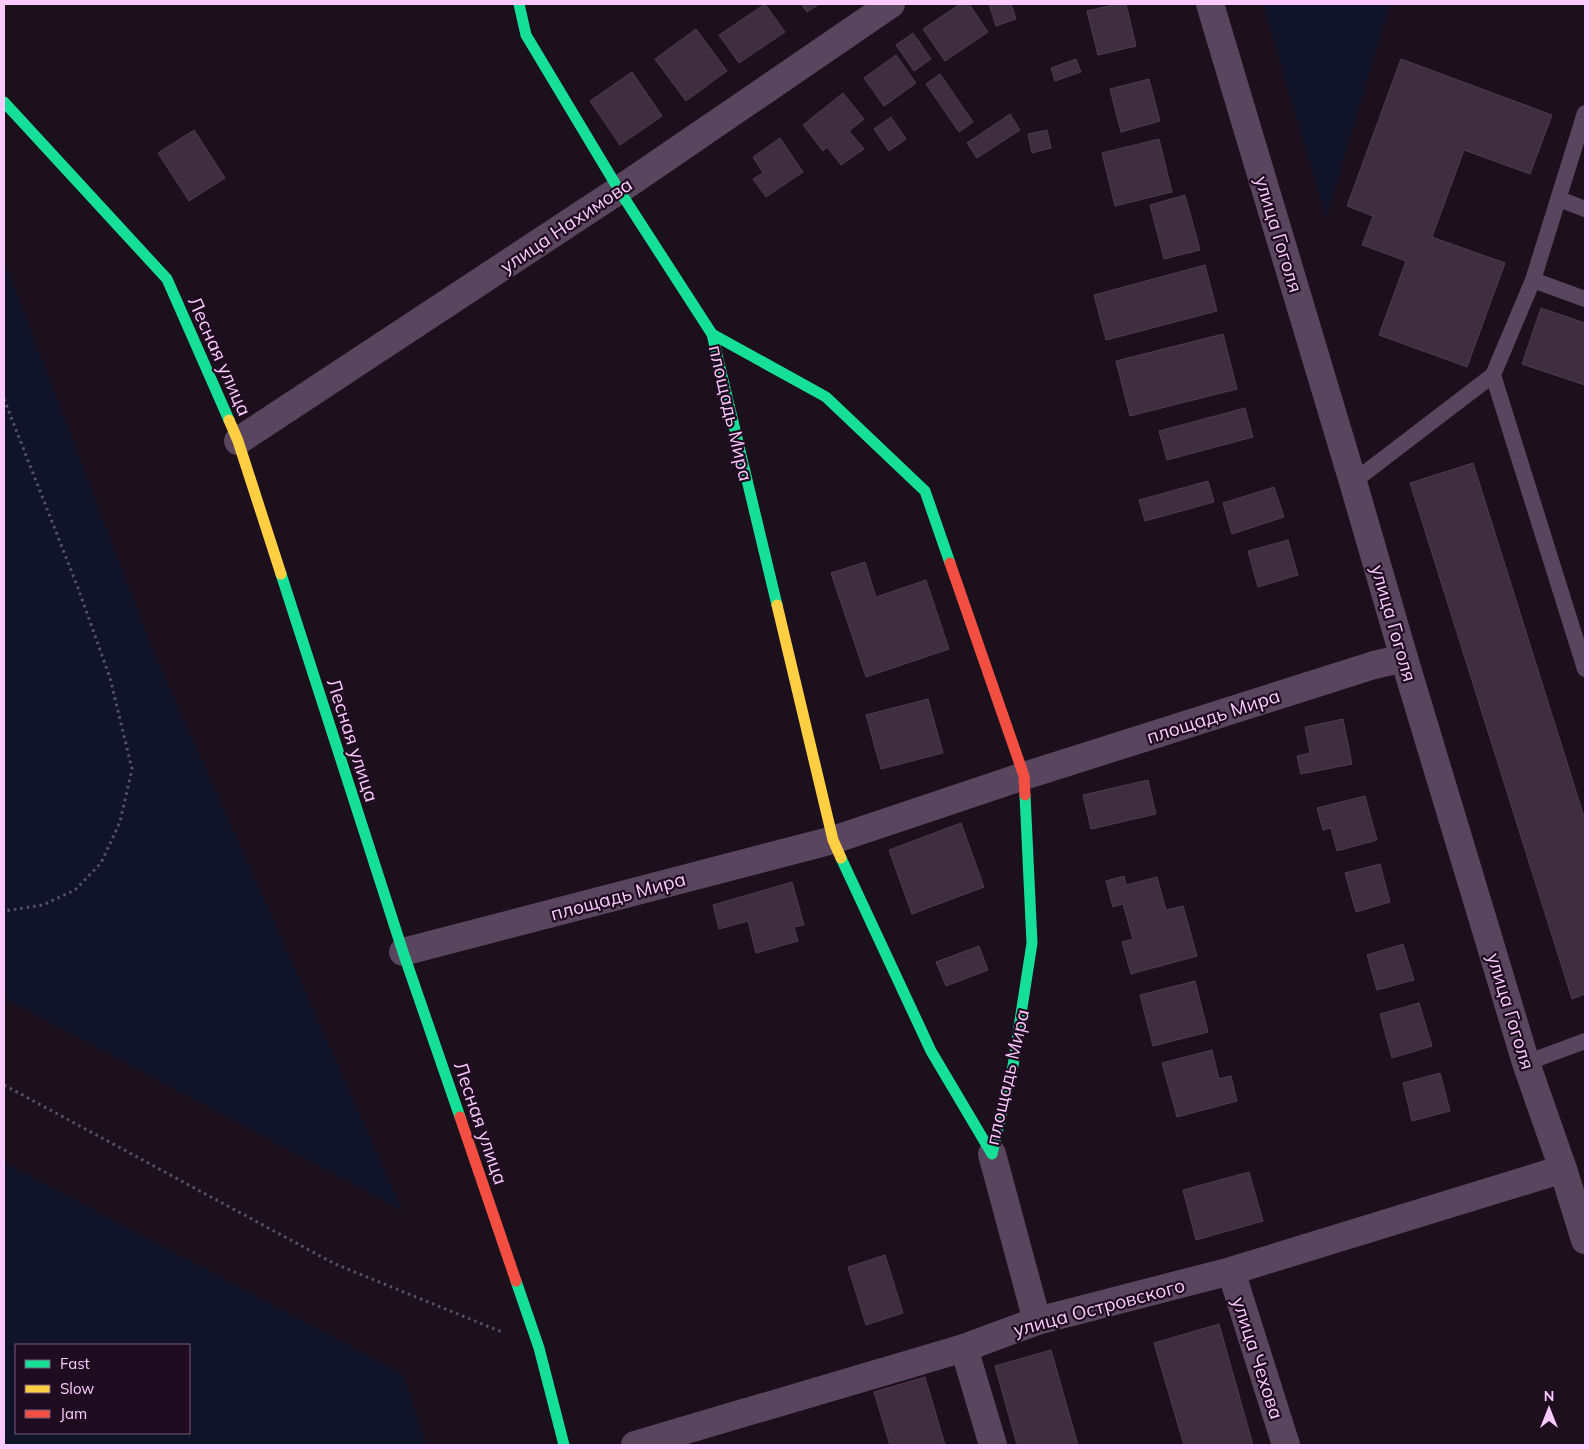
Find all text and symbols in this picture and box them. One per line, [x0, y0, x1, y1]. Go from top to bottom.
street label: улица Нахимова [495, 172, 637, 278]
street label: улица Гоголя [1250, 173, 1308, 295]
street label: Лесная улица [183, 293, 257, 419]
street label: площадь Мира [704, 343, 758, 483]
street label: улица Гоголя [1366, 562, 1422, 684]
street label: Лесная улица [322, 675, 384, 805]
street label: площадь Мира [1143, 683, 1283, 749]
street label: площадь Мира [548, 866, 688, 926]
street label: улица Гоголя [1482, 950, 1540, 1072]
street label: площадь Мира [980, 1007, 1034, 1147]
street label: Лесная улица [449, 1058, 513, 1188]
street label: улица Островского [1010, 1273, 1188, 1341]
street label: улица Чехова [1227, 1294, 1289, 1422]
legend [15, 1344, 190, 1434]
text: Fast [60, 1354, 90, 1373]
text: Slow [60, 1379, 94, 1398]
north arrow [1524, 1384, 1574, 1434]
text: N [1544, 1387, 1554, 1405]
text: Jam [60, 1404, 87, 1423]

